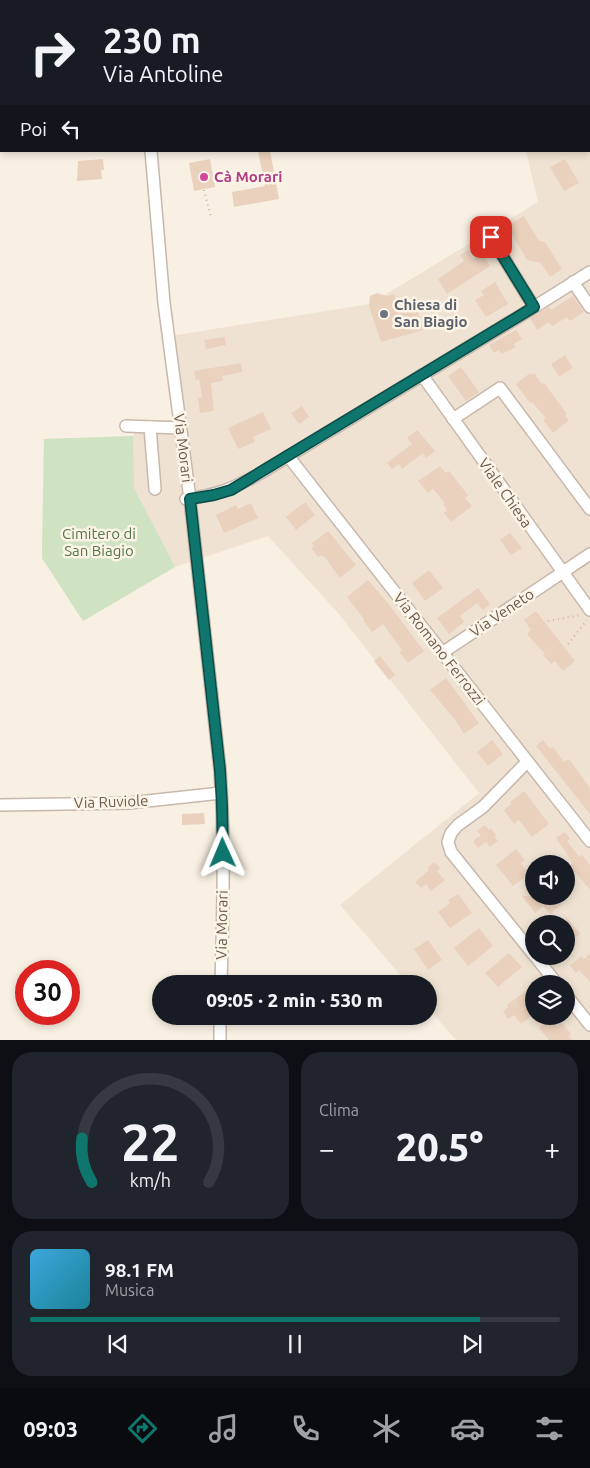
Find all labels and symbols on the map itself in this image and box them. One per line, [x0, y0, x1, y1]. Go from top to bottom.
place label: Cà Morari [214, 168, 282, 185]
marker: Cà Morari [198, 171, 210, 183]
pin [470, 216, 512, 258]
place label: Chiesa di San Biagio [394, 296, 467, 330]
marker: Chiesa di San Biagio [378, 308, 390, 320]
street label: Via Morari [171, 412, 196, 483]
street label: Viale Chiesa [475, 455, 536, 531]
park label: Cimitero di San Biagio [62, 525, 136, 559]
street label: Via Veneto [466, 585, 537, 640]
street label: Via Romano Ferrozzi [390, 589, 489, 708]
street label: Via Ruviole [73, 792, 149, 811]
position arrow [196, 826, 248, 878]
street label: Via Morari [212, 890, 231, 960]
speed limit sign: 30 [15, 960, 80, 1025]

